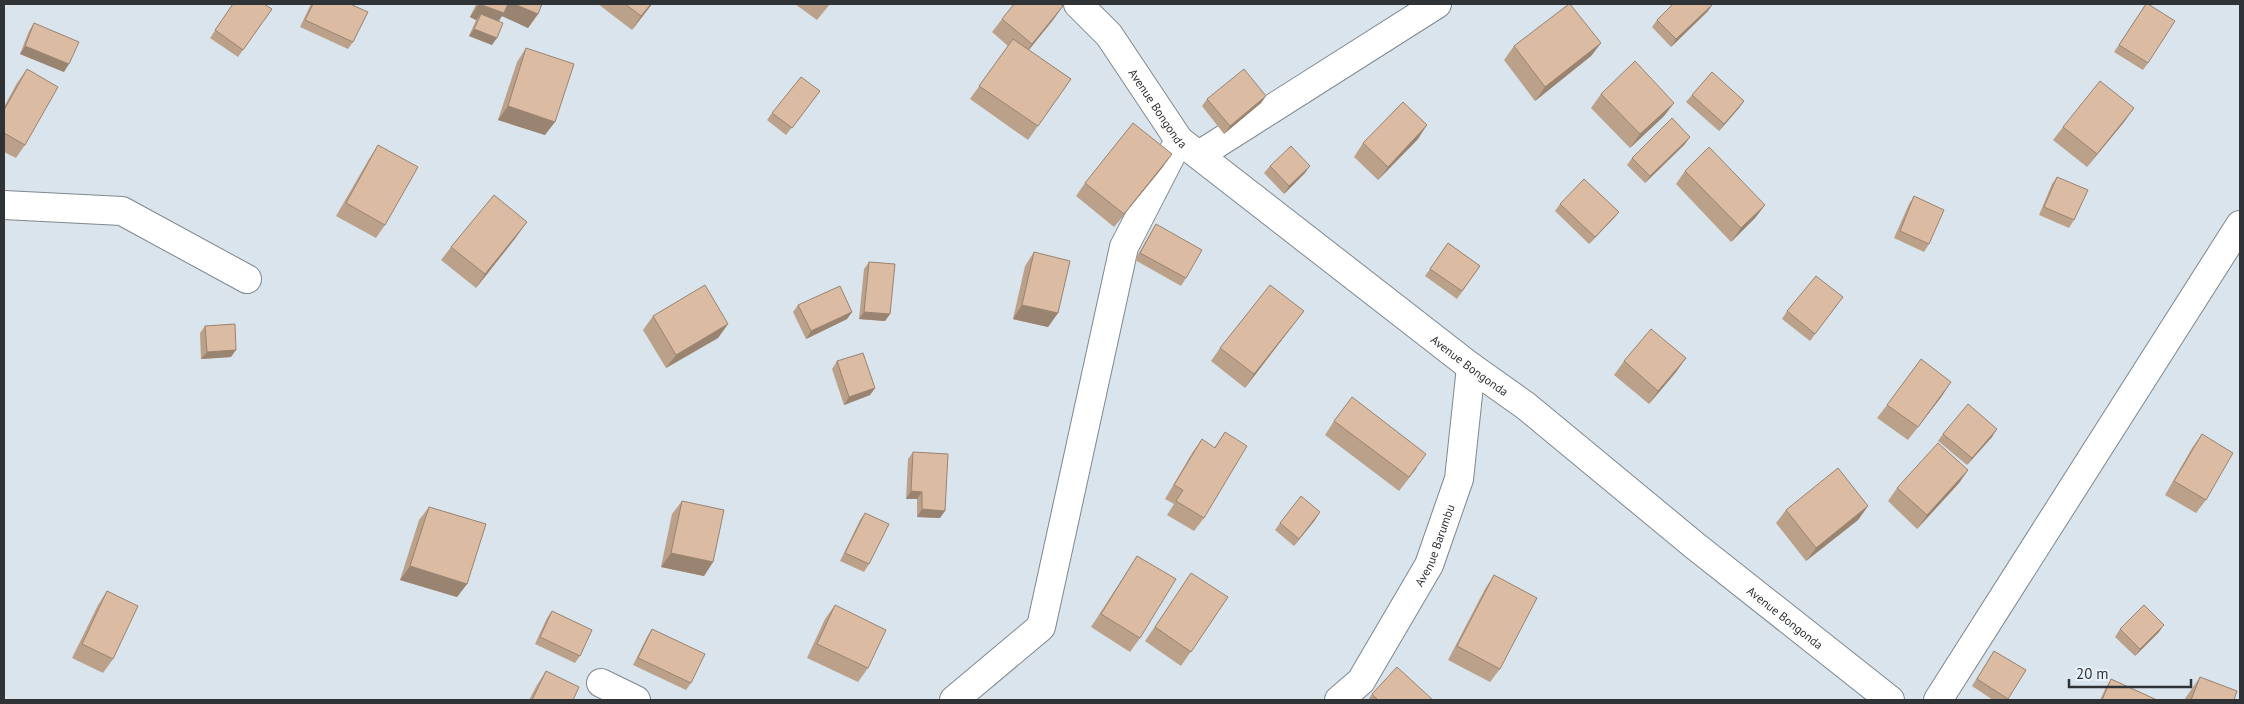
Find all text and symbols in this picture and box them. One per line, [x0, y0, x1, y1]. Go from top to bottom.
street label: Avenue Bongonda [1126, 66, 1190, 151]
street label: Avenue Bongonda [1428, 331, 1512, 399]
street label: Avenue Barumbu [1411, 502, 1457, 589]
street label: Avenue Bongonda [1744, 583, 1827, 652]
scale bar [2069, 656, 2192, 688]
text: 20 m [2076, 664, 2109, 683]

